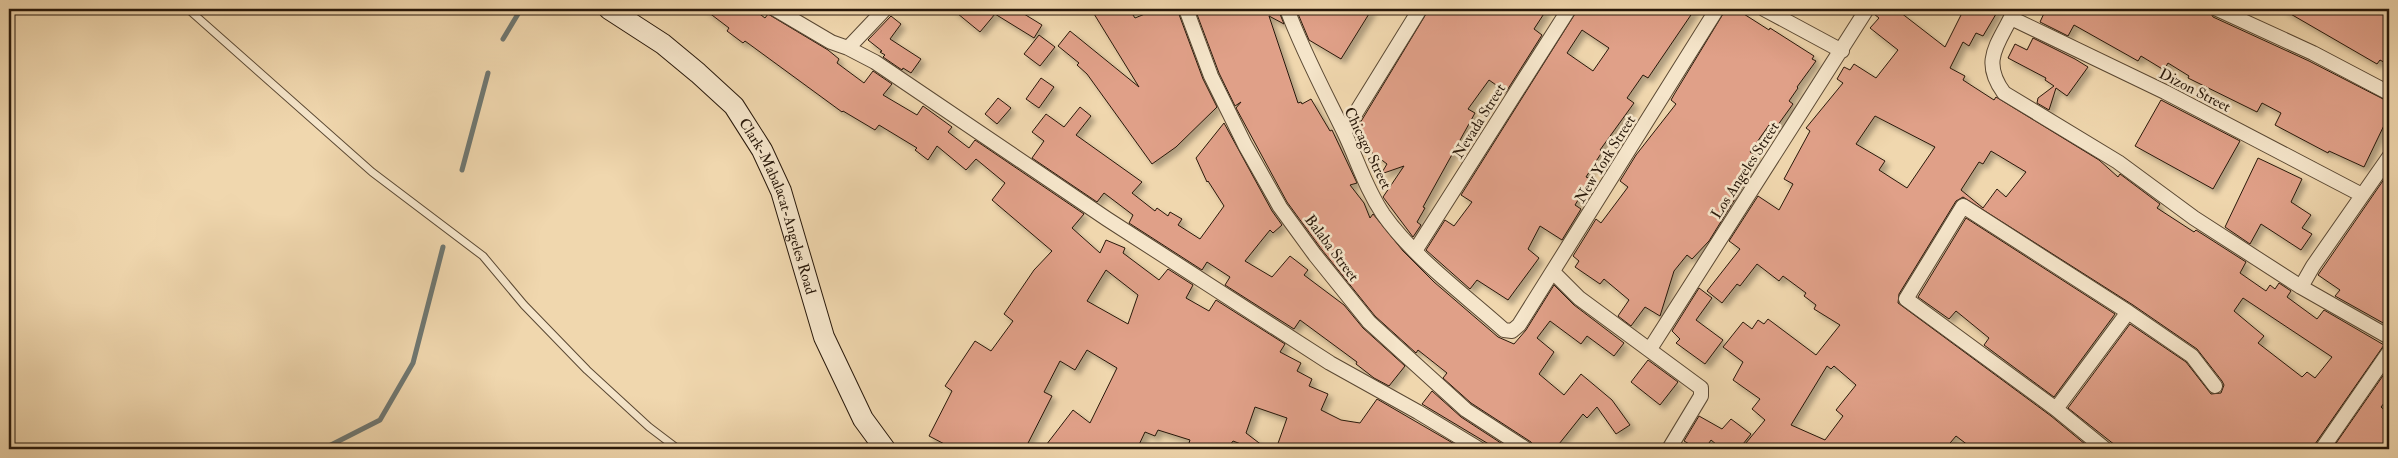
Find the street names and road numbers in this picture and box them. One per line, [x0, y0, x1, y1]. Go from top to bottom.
street label: Dizon Street [2156, 64, 2234, 117]
street label: Nevada Street [1449, 80, 1510, 162]
street label: Chicago Street [1340, 104, 1396, 192]
street label: New York Street [1571, 112, 1640, 207]
street label: Clark-Mabalacat-Angeles Road [734, 115, 820, 297]
street label: Los Angeles Street [1707, 118, 1784, 222]
street label: Balaba Street [1300, 211, 1363, 286]

